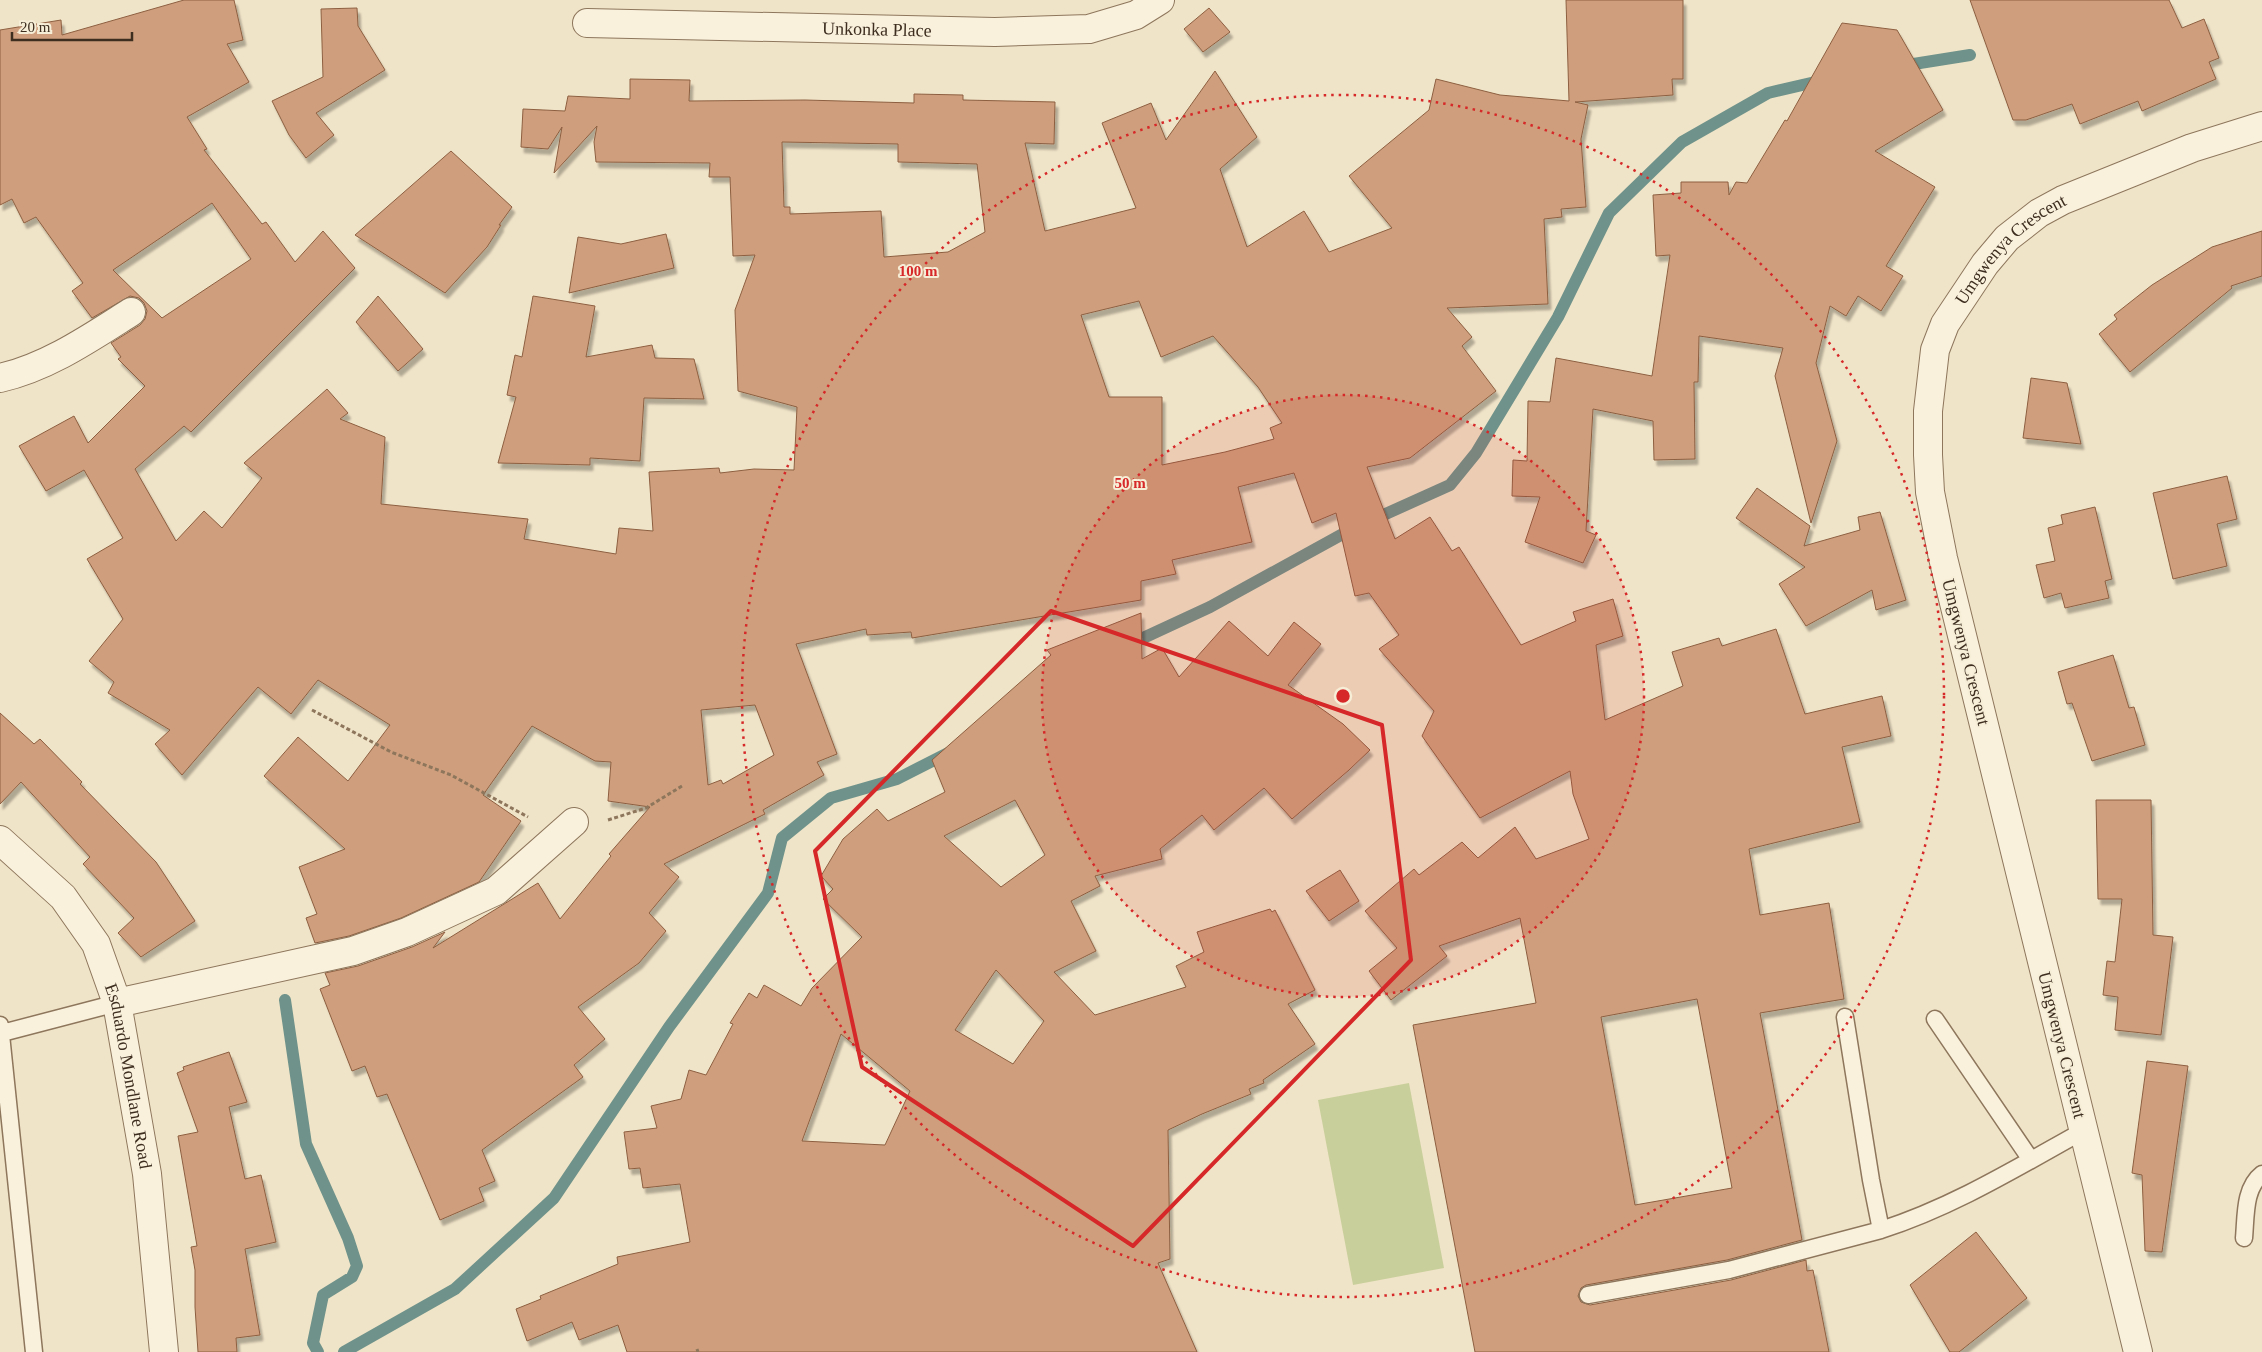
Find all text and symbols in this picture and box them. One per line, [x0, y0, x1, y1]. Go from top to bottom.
scale bar [12, 10, 132, 42]
street label: Unkonka Place [822, 18, 932, 41]
text: 20 m [20, 19, 51, 35]
street label: Umgwenya Crescent [1951, 190, 2070, 308]
text: 100 m [899, 263, 938, 279]
text: 50 m [1114, 475, 1146, 491]
street label: Umgwenya Crescent [1938, 577, 1994, 727]
centre of rings [1334, 687, 1352, 705]
street label: Umgwenya Crescent [2034, 970, 2090, 1120]
street label: Esduardo Mondlane Road [101, 981, 156, 1170]

